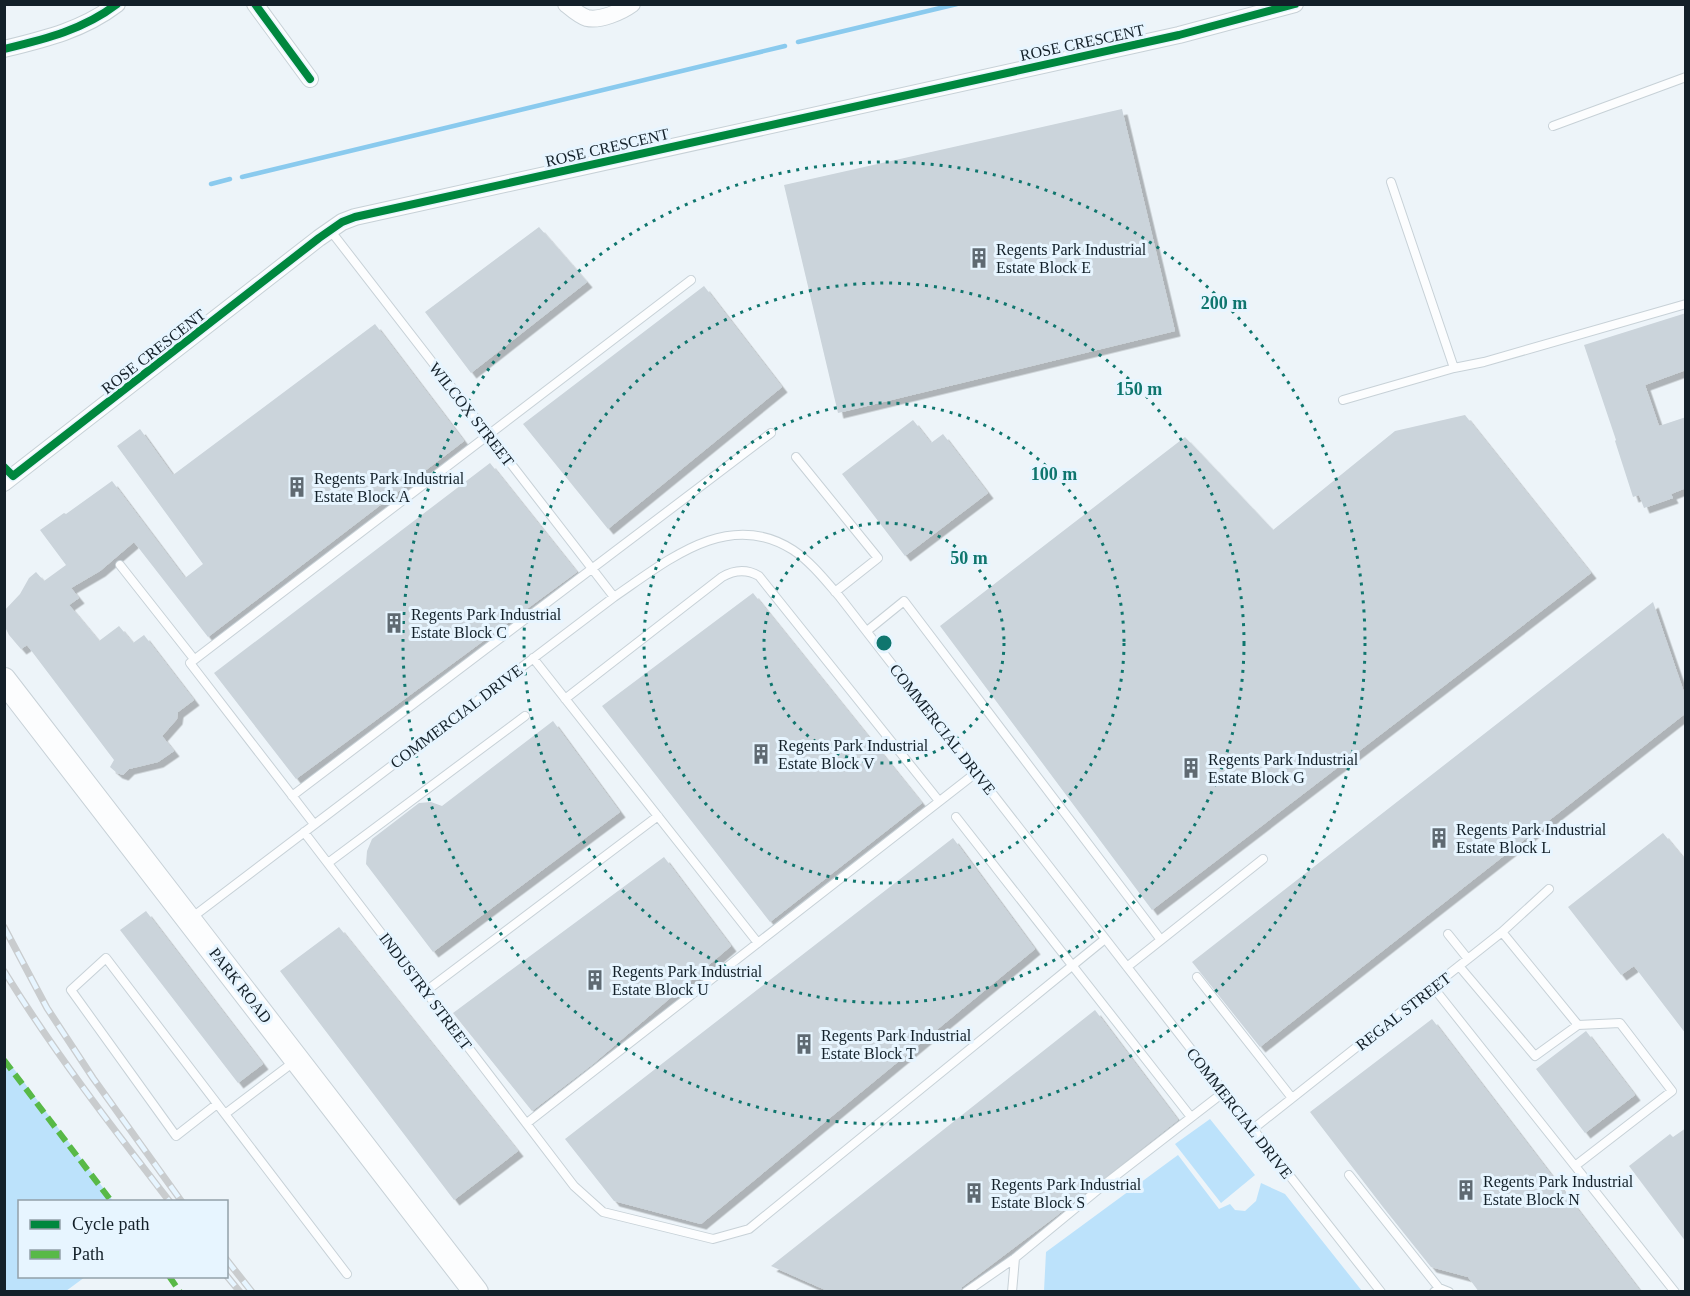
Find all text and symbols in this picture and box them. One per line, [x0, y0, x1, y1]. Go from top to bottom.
street label: ROSE CRESCENT [1018, 21, 1146, 64]
street label: ROSE CRESCENT [543, 125, 671, 170]
place label: Regents Park Industrial Estate Block E [996, 241, 1147, 276]
building icon: Regents Park Industrial Estate Block E [967, 246, 991, 270]
text: 200 m [1201, 293, 1247, 313]
street label: ROSE CRESCENT [98, 306, 209, 397]
street label: WILCOX STREET [426, 359, 517, 470]
text: 150 m [1116, 379, 1162, 399]
text: 100 m [1031, 464, 1077, 484]
place label: Regents Park Industrial Estate Block A [314, 470, 465, 505]
building icon: Regents Park Industrial Estate Block A [285, 475, 309, 499]
text: 50 m [950, 548, 988, 568]
place label: Regents Park Industrial Estate Block C [411, 606, 562, 641]
building icon: Regents Park Industrial Estate Block C [382, 611, 406, 635]
centre of rings [874, 633, 894, 653]
street label: COMMERCIAL DRIVE [387, 661, 526, 772]
street label: COMMERCIAL DRIVE [886, 661, 999, 798]
place label: Regents Park Industrial Estate Block V [778, 737, 929, 772]
building icon: Regents Park Industrial Estate Block V [749, 742, 773, 766]
place label: Regents Park Industrial Estate Block G [1208, 751, 1359, 786]
building icon: Regents Park Industrial Estate Block G [1179, 756, 1203, 780]
place label: Regents Park Industrial Estate Block L [1456, 821, 1607, 856]
building icon: Regents Park Industrial Estate Block L [1427, 826, 1451, 850]
street label: INDUSTRY STREET [376, 929, 475, 1053]
street label: PARK ROAD [206, 944, 275, 1026]
place label: Regents Park Industrial Estate Block U [612, 963, 763, 998]
building icon: Regents Park Industrial Estate Block U [583, 968, 607, 992]
street label: REGAL STREET [1353, 969, 1454, 1054]
place label: Regents Park Industrial Estate Block T [821, 1027, 972, 1062]
building icon: Regents Park Industrial Estate Block T [792, 1032, 816, 1056]
street label: COMMERCIAL DRIVE [1183, 1045, 1296, 1182]
place label: Regents Park Industrial Estate Block N [1483, 1173, 1634, 1208]
place label: Regents Park Industrial Estate Block S [991, 1176, 1142, 1211]
building icon: Regents Park Industrial Estate Block N [1454, 1178, 1478, 1202]
building icon: Regents Park Industrial Estate Block S [962, 1181, 986, 1205]
legend [18, 1200, 228, 1278]
text: Cycle path [72, 1214, 149, 1234]
text: Path [72, 1244, 104, 1264]

